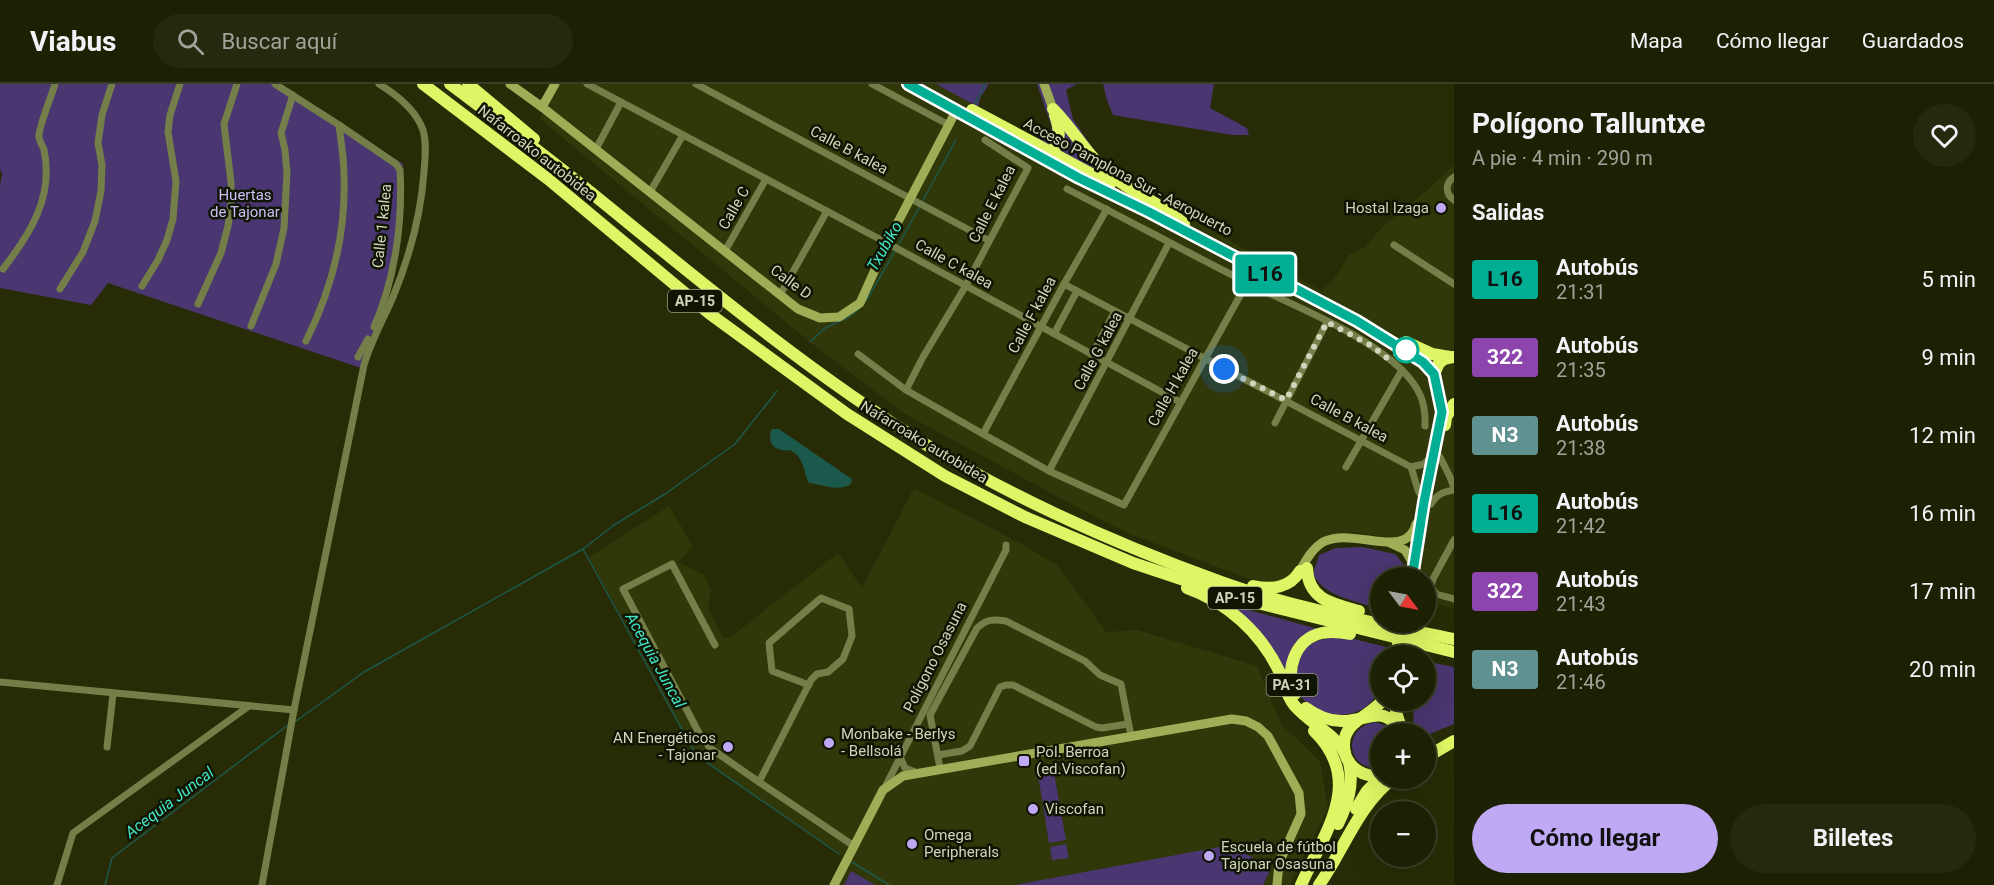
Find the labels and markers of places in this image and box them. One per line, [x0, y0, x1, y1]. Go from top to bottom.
place label: Hostal Izaga [1345, 199, 1429, 217]
marker: Hostal Izaga [1434, 201, 1448, 215]
unlabelled marker [1393, 337, 1419, 363]
place label: Monbake - Berlys - Bellsolá [841, 725, 955, 760]
place label: AN Energéticos - Tajonar [613, 729, 716, 764]
marker: Monbake - Berlys - Bellsolá [822, 736, 836, 750]
marker: AN Energéticos - Tajonar [721, 740, 735, 754]
place label: Pol. Berroa (ed.Viscofan) [1036, 743, 1126, 778]
marker: Pol. Berroa (ed.Viscofan) [1017, 754, 1031, 768]
place label: Viscofan [1045, 800, 1104, 818]
marker: Viscofan [1026, 802, 1040, 816]
place label: Omega Peripherals [924, 826, 999, 861]
marker: Omega Peripherals [905, 837, 919, 851]
place label: Escuela de fútbol Tajonar Osasuna [1221, 838, 1336, 873]
marker: Escuela de fútbol Tajonar Osasuna [1202, 849, 1216, 863]

